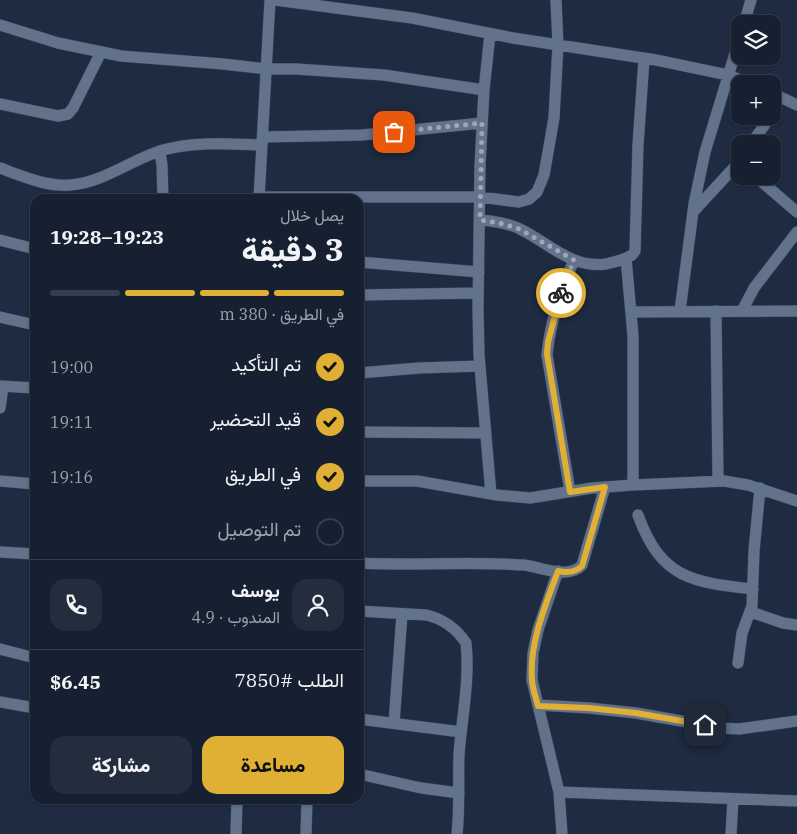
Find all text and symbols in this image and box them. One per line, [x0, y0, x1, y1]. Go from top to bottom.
map controls [731, 15, 781, 185]
button: layers [731, 15, 781, 65]
button: + [731, 75, 781, 125]
pin [373, 111, 415, 153]
icon: bag [380, 118, 408, 146]
button: − [731, 135, 781, 185]
text: يصل خلال [280, 205, 344, 225]
text: 19:23–19:28 [50, 225, 164, 249]
text: 3 دقيقة [242, 228, 344, 270]
courier [536, 268, 586, 318]
icon: bike [547, 279, 575, 307]
text: في الطريق · 380 m [220, 304, 344, 324]
text: تم التأكيد [231, 352, 301, 376]
icon: check [316, 353, 344, 381]
text: 19:00 [50, 357, 93, 377]
text: قيد التحضير [210, 407, 301, 431]
icon: check [316, 408, 344, 436]
text: 19:11 [50, 412, 93, 432]
text: في الطريق [225, 462, 301, 486]
icon: check [316, 463, 344, 491]
text: 19:16 [50, 467, 93, 487]
text: تم التوصيل [217, 517, 301, 541]
text: يوسف [231, 578, 280, 602]
button: phone [50, 579, 102, 631]
button: person [292, 579, 344, 631]
text: المندوب · 4.9 [191, 607, 280, 627]
text: الطلب #7850 [234, 668, 344, 692]
text: $6.45 [50, 670, 101, 694]
pin [684, 704, 726, 746]
icon: home [691, 711, 719, 739]
button: مشاركة [50, 736, 192, 794]
button: مساعدة [202, 736, 344, 794]

